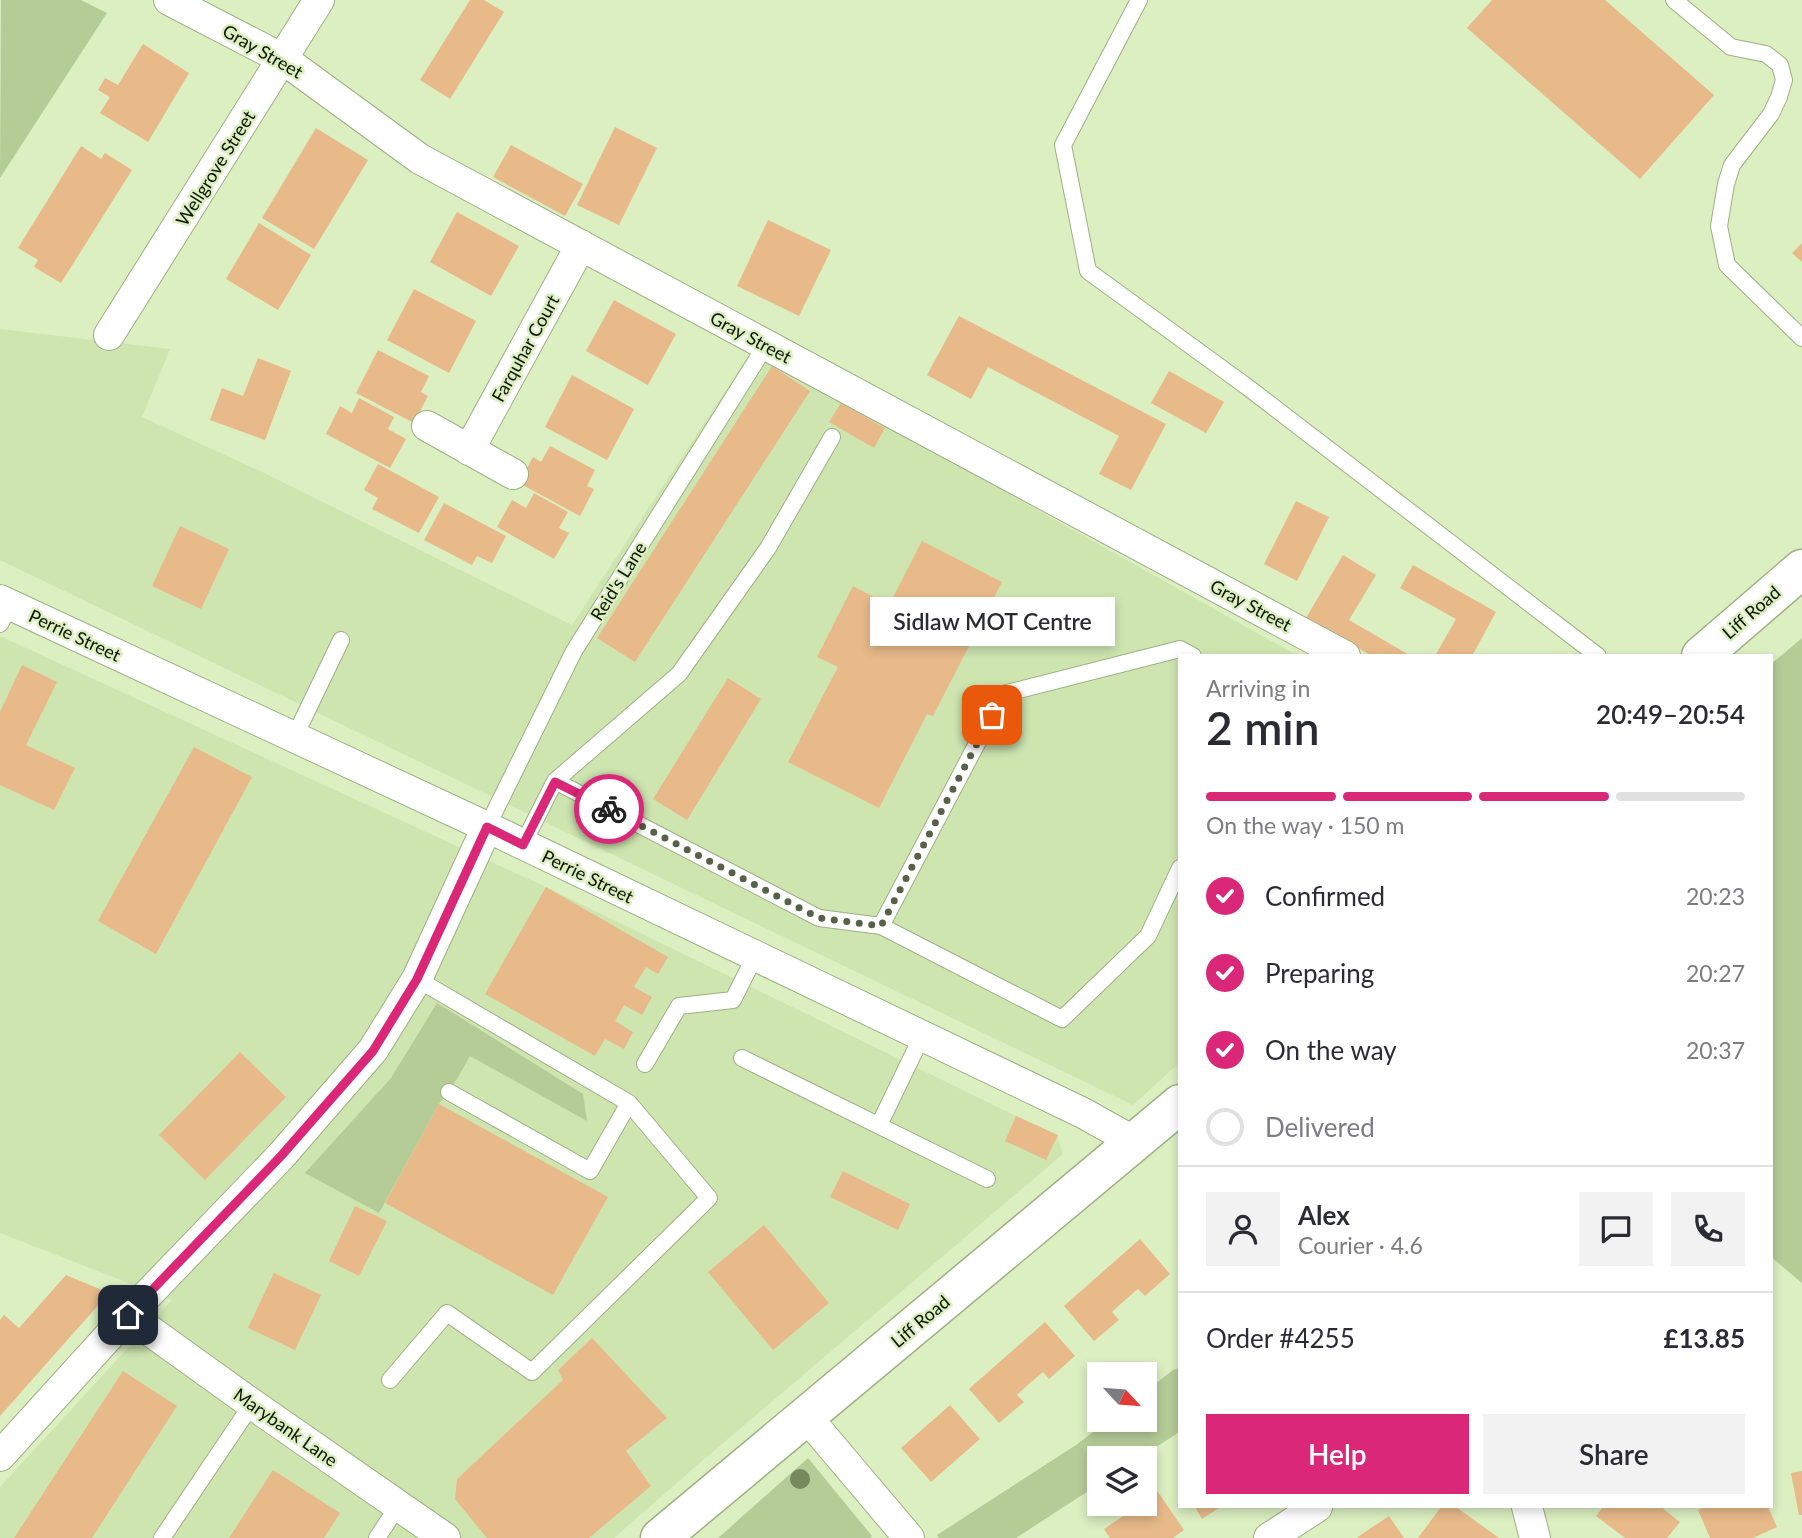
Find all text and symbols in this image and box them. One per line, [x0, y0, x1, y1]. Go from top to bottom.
street label: Gray Street [219, 19, 308, 83]
street label: Wellgrove Street [171, 106, 260, 230]
street label: Farquhar Court [487, 290, 564, 405]
street label: Gray Street [707, 306, 796, 368]
street label: Reid's Lane [585, 538, 651, 624]
street label: Gray Street [1207, 574, 1296, 636]
street label: Liff Road [1717, 581, 1785, 643]
callout: Sidlaw MOT Centre [870, 596, 1114, 645]
street label: Perrie Street [26, 604, 125, 666]
text: Sidlaw MOT Centre [893, 607, 1092, 635]
text: Arriving in [1206, 674, 1310, 702]
pin [962, 685, 1022, 745]
icon: bag [973, 696, 1011, 734]
text: 20:49–20:54 [1596, 698, 1745, 730]
text: 2 min [1206, 700, 1320, 755]
courier [574, 774, 644, 844]
icon: bike [590, 790, 628, 828]
text: On the way · 150 m [1206, 811, 1405, 839]
street label: Perrie Street [539, 844, 638, 908]
icon: check [1206, 877, 1244, 915]
text: Confirmed [1265, 880, 1385, 912]
text: 20:23 [1686, 882, 1745, 910]
icon: check [1206, 954, 1244, 992]
text: Preparing [1265, 957, 1374, 989]
text: 20:27 [1686, 959, 1745, 987]
icon: check [1206, 1031, 1244, 1069]
text: On the way [1265, 1034, 1397, 1066]
text: 20:37 [1686, 1036, 1745, 1064]
text: Delivered [1265, 1111, 1375, 1143]
button: person [1206, 1192, 1280, 1266]
button: chat [1579, 1192, 1653, 1266]
button: phone [1671, 1192, 1745, 1266]
text: Alex [1298, 1199, 1350, 1231]
text: Courier · 4.6 [1298, 1231, 1423, 1259]
pin [98, 1285, 158, 1345]
street label: Liff Road [886, 1290, 954, 1352]
icon: home [109, 1296, 147, 1334]
text: Order #4255 [1206, 1322, 1355, 1354]
text: £13.85 [1663, 1322, 1745, 1354]
north arrow [1087, 1362, 1157, 1432]
map controls [1087, 1362, 1157, 1516]
street label: Marybank Lane [230, 1383, 342, 1471]
button: Help [1206, 1414, 1469, 1494]
button: Share [1483, 1414, 1745, 1494]
button: layers [1087, 1446, 1157, 1516]

